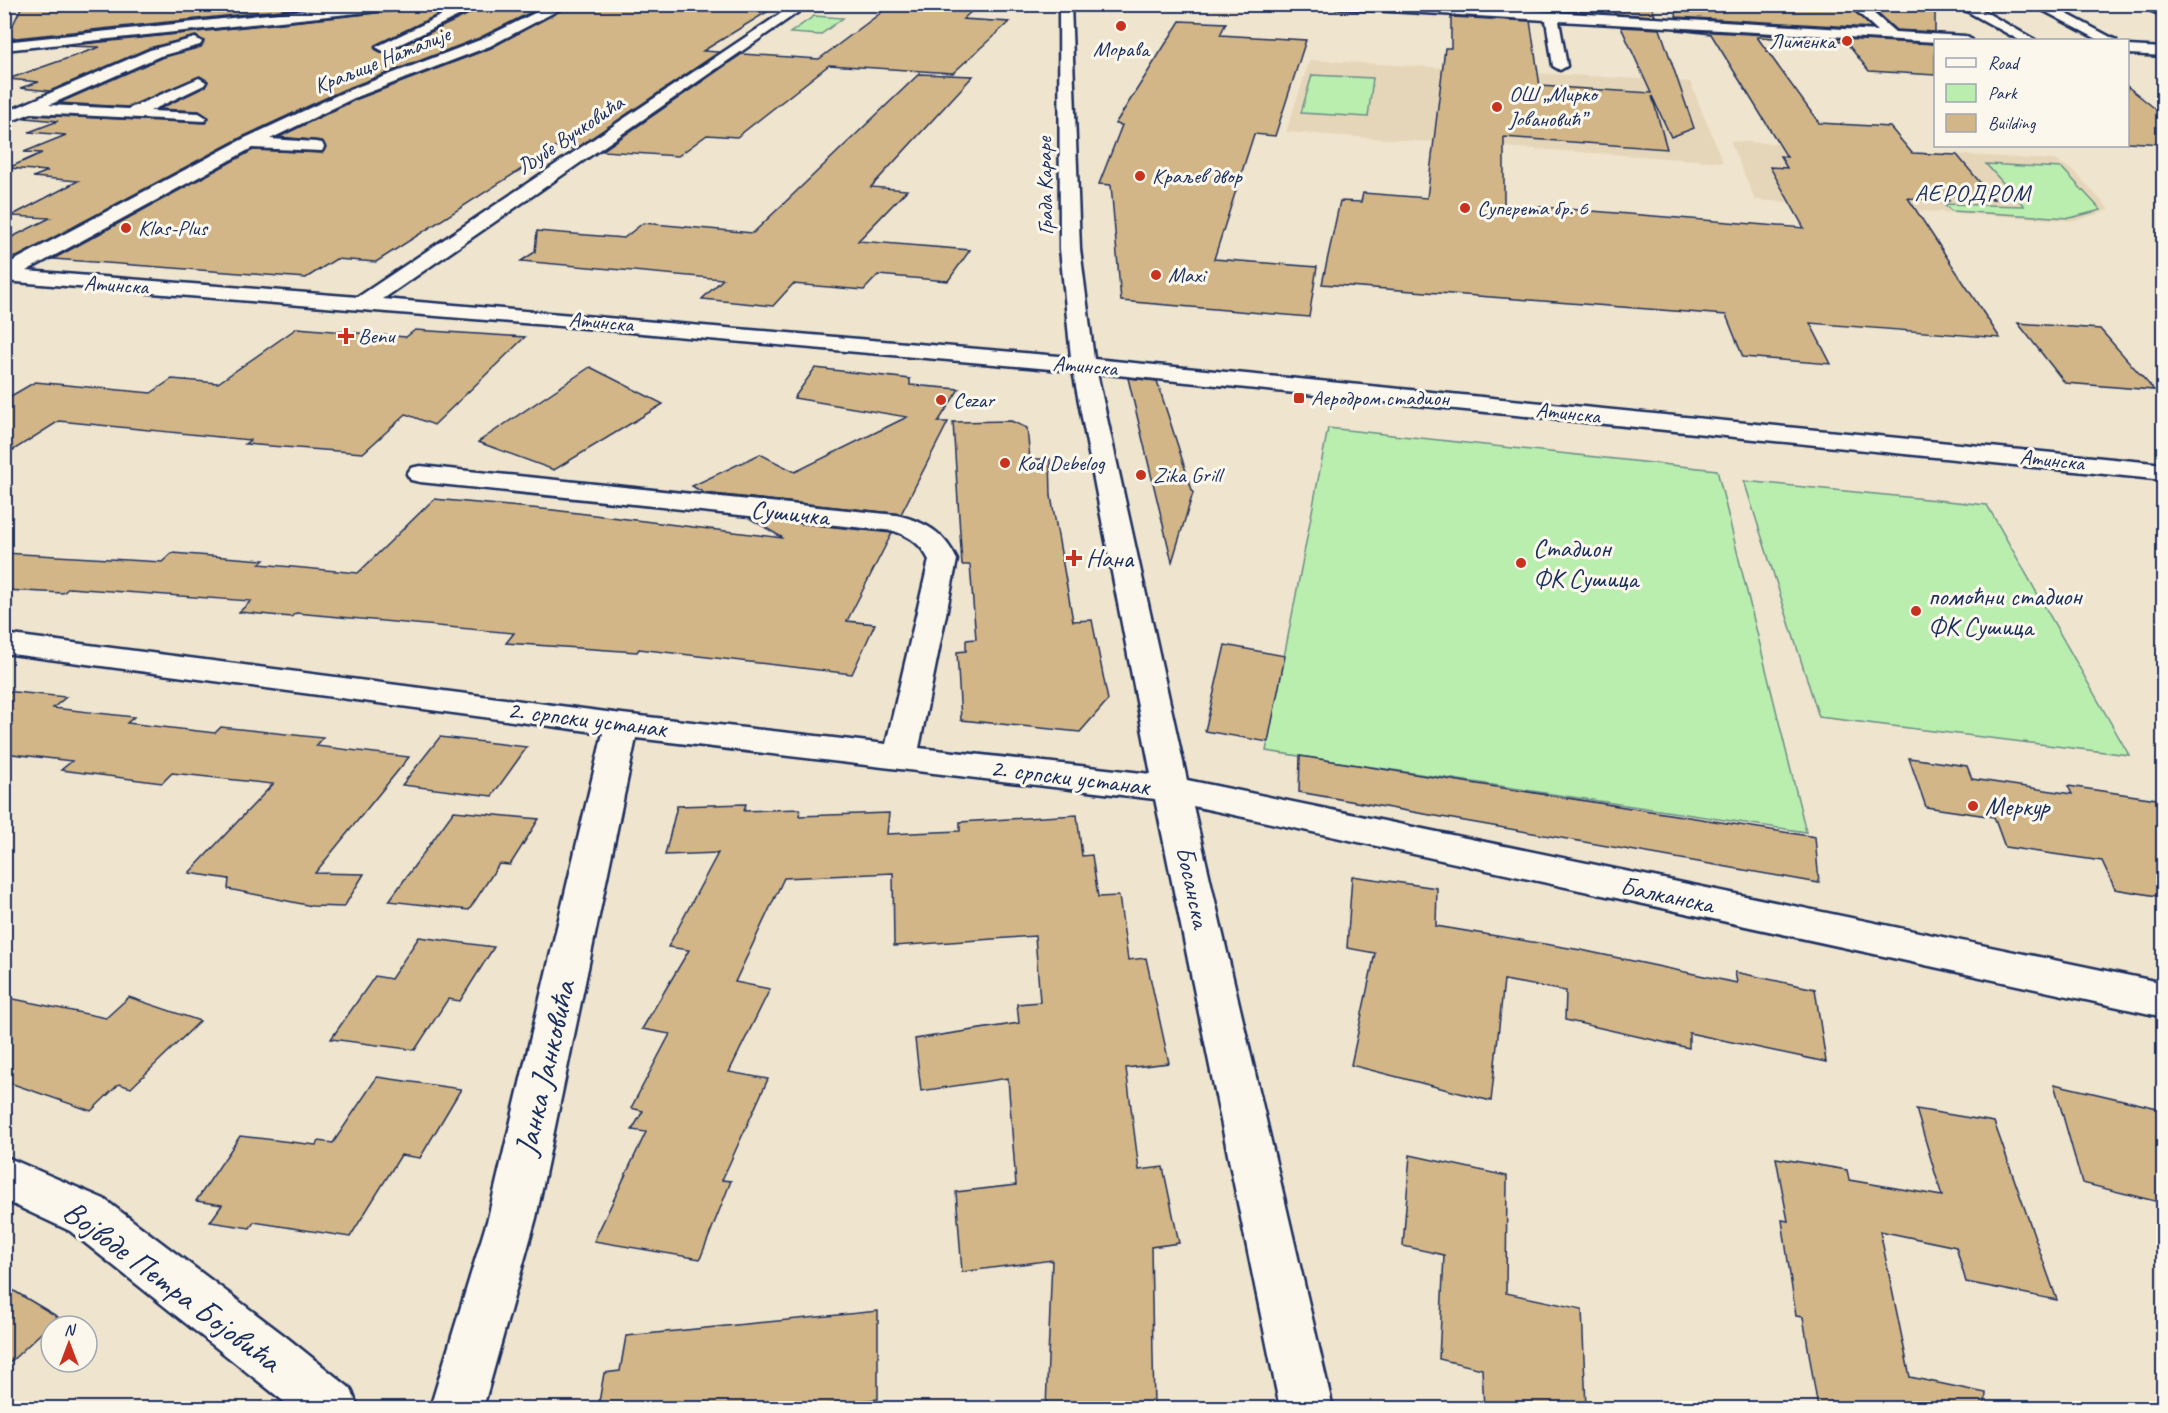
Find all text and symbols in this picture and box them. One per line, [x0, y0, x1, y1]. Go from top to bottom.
street label: Краљице Наталије [310, 19, 456, 100]
marker: Морава [1114, 19, 1128, 33]
place label: Лименка [1769, 27, 1837, 55]
marker: Лименка [1840, 34, 1854, 48]
place label: Морава [1093, 35, 1151, 63]
legend [1934, 39, 2129, 147]
text: Road [1988, 52, 2021, 74]
place label: ОШ „Мирко Јовановић” [1508, 80, 1599, 133]
text: Park [1988, 82, 2018, 104]
street label: Љубе Вучковића [511, 88, 630, 181]
marker: ОШ „Мирко Јовановић” [1490, 100, 1504, 114]
text: Building [1988, 112, 2037, 134]
street label: Града Караре [1030, 135, 1060, 235]
place label: Краљев двор [1152, 162, 1244, 190]
marker: Краљев двор [1133, 169, 1147, 183]
district label: АЕРОДРОМ [1915, 178, 2033, 208]
place label: Суперета бр. 6 [1477, 194, 1589, 222]
marker: Суперета бр. 6 [1458, 201, 1472, 215]
place label: Klas-Plus [138, 214, 208, 242]
marker: Klas-Plus [119, 221, 133, 235]
place label: Maxi [1168, 261, 1208, 289]
marker: Maxi [1149, 268, 1163, 282]
street label: Атинска [83, 269, 150, 301]
street label: Атинска [568, 305, 635, 339]
place label: Benu [358, 322, 396, 350]
marker: Benu [339, 329, 353, 343]
street label: Атинска [1052, 349, 1119, 383]
place label: Аеродром стадион [1311, 384, 1451, 412]
place label: Cezar [953, 386, 996, 414]
marker: Аеродром стадион [1292, 391, 1306, 405]
marker: Cezar [934, 393, 948, 407]
street label: Атинска [1535, 396, 1603, 430]
street label: Атинска [2019, 443, 2087, 477]
place label: Kod Debelog [1017, 449, 1106, 477]
marker: Kod Debelog [998, 456, 1012, 470]
place label: Zika Grill [1153, 461, 1225, 489]
marker: Zika Grill [1134, 468, 1148, 482]
street label: Сушичка [750, 493, 833, 534]
place label: Стадион ФК Сушица [1533, 532, 1640, 595]
place label: Нана [1086, 542, 1135, 575]
marker: Нана [1067, 551, 1081, 565]
marker: Стадион ФК Сушица [1514, 556, 1528, 570]
place label: помоћни стадион ФК Сушица [1928, 580, 2083, 643]
marker: помоћни стадион ФК Сушица [1909, 604, 1923, 618]
street label: 2. српски устанак [505, 693, 670, 745]
street label: 2. српски устанак [988, 751, 1153, 803]
place label: Меркур [1985, 790, 2052, 823]
marker: Меркур [1966, 799, 1980, 813]
street label: Босанска [1168, 843, 1218, 933]
street label: Балканска [1617, 869, 1719, 921]
street label: Јанка Јанковића [505, 975, 585, 1161]
street label: Војводе Петра Бојовића [55, 1191, 291, 1382]
north arrow [39, 1314, 99, 1374]
text: N [64, 1320, 77, 1340]

